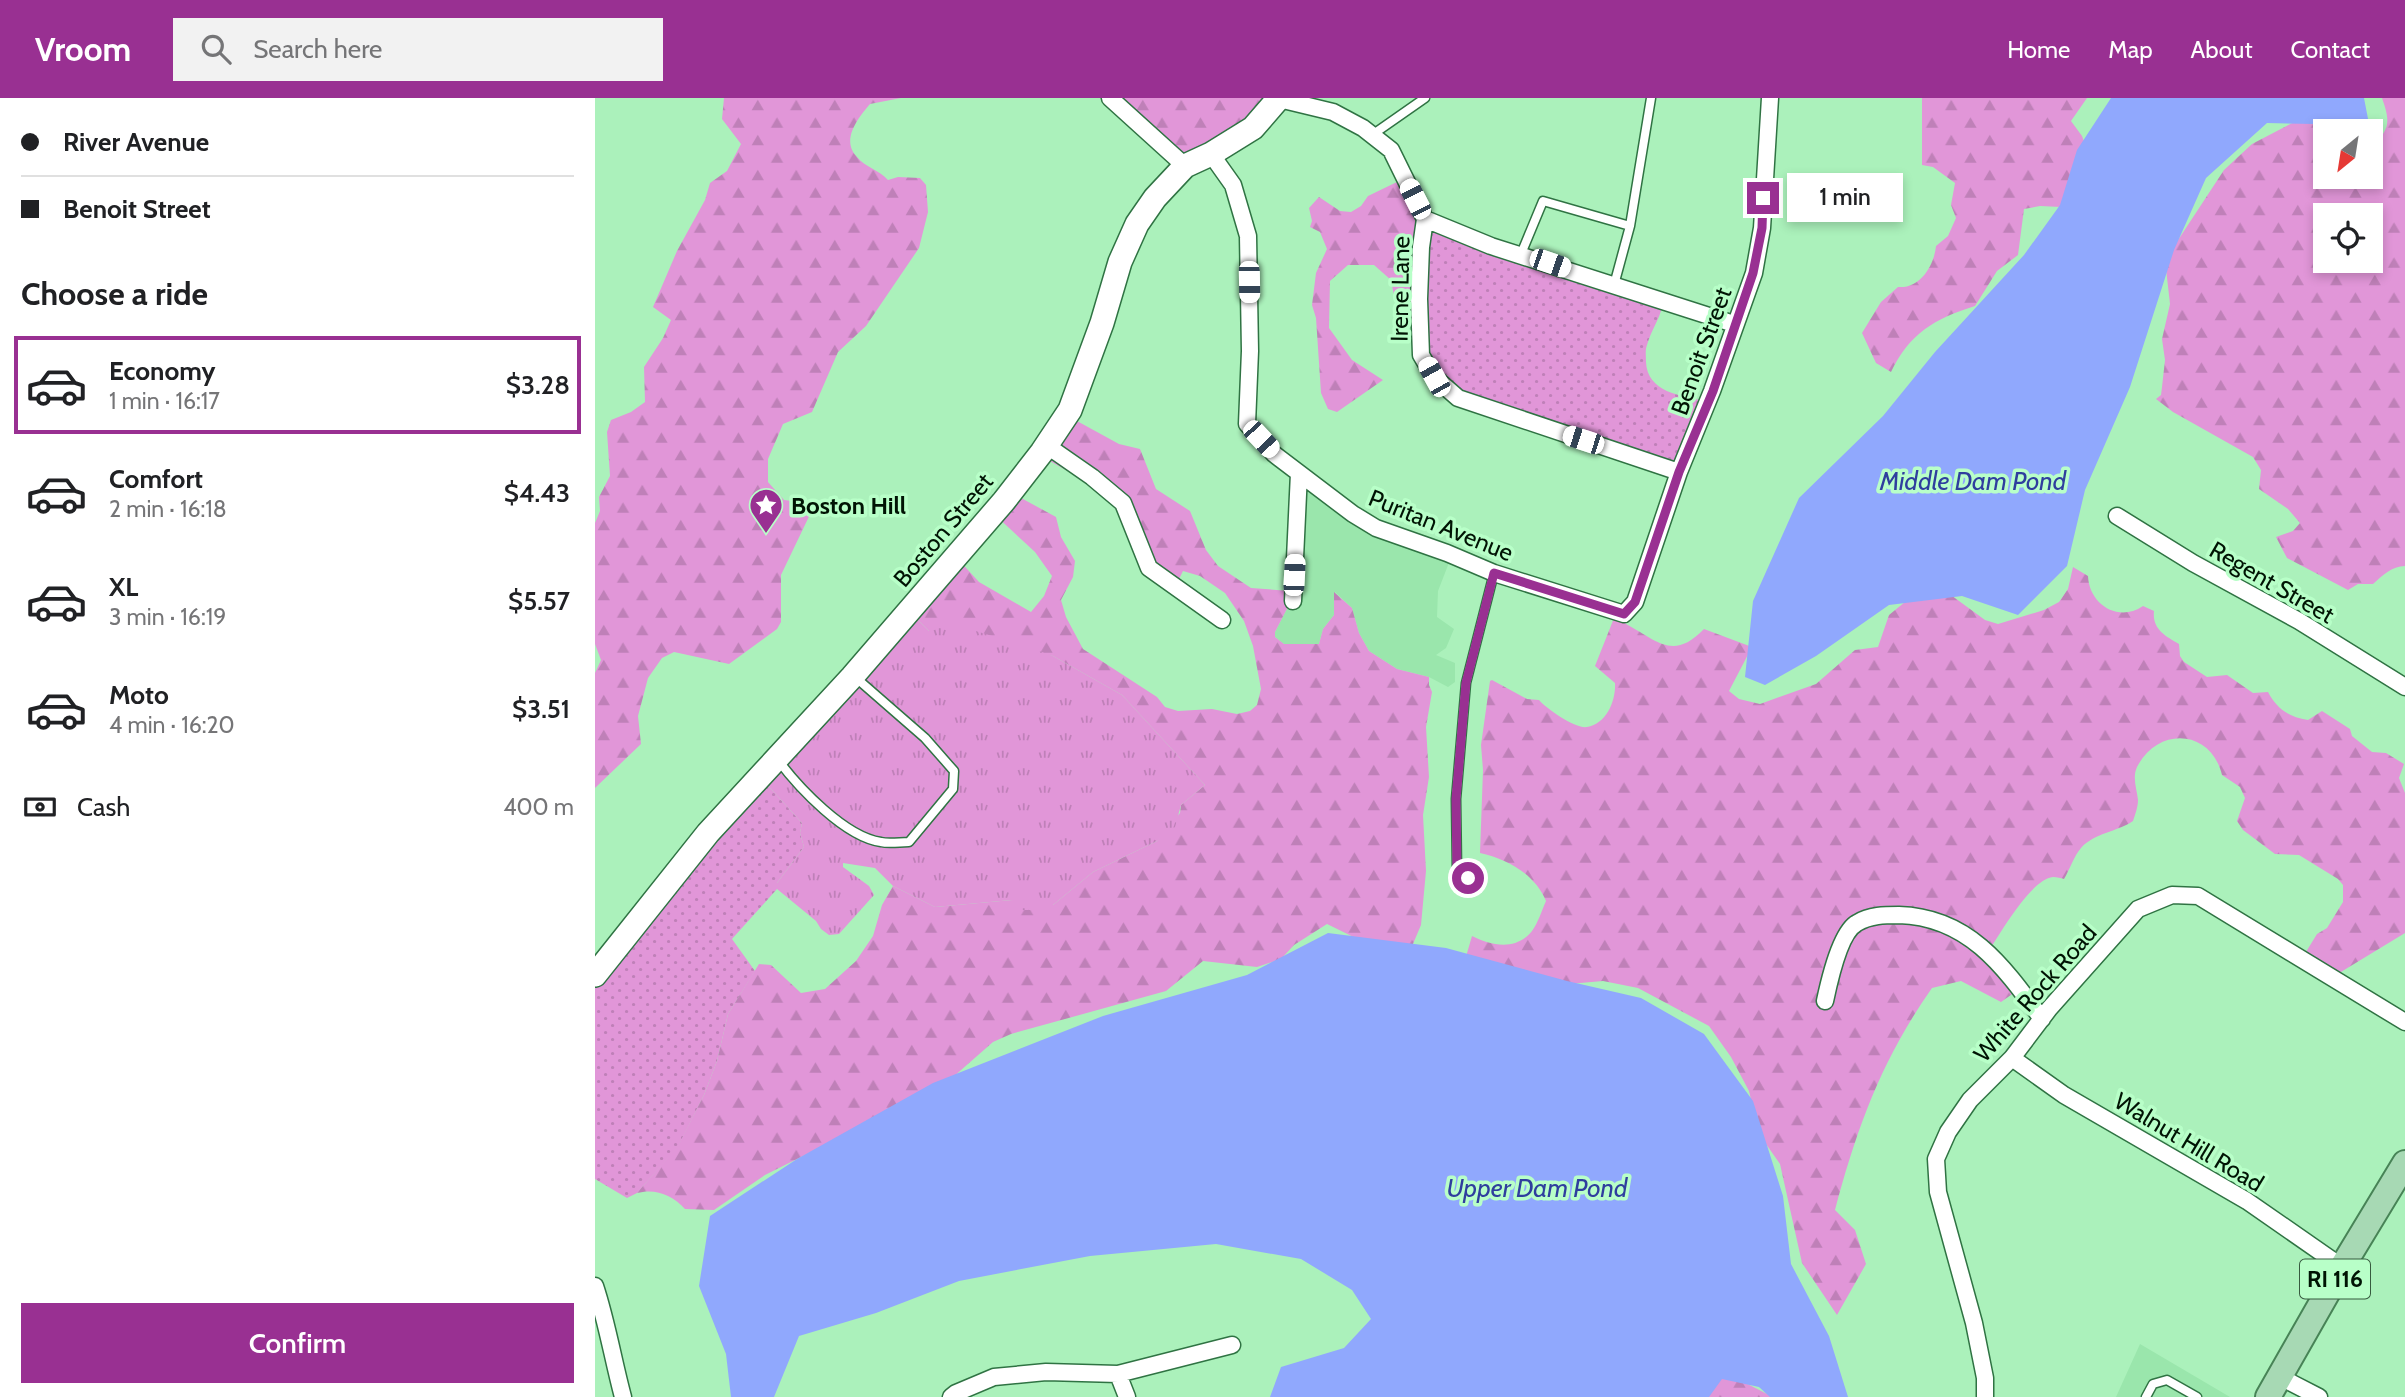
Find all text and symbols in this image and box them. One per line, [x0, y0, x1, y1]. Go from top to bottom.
search box [173, 18, 663, 81]
text: Vroom [35, 29, 131, 69]
icon: search [197, 30, 235, 68]
text: Search here [253, 33, 382, 65]
text: Home [2007, 35, 2070, 64]
text: Map [2108, 35, 2153, 64]
text: About [2191, 35, 2253, 64]
text: Contact [2291, 35, 2370, 64]
north arrow [2313, 119, 2383, 189]
map controls [2313, 119, 2383, 273]
text: River Avenue [63, 126, 209, 158]
callout: 1 min [1787, 174, 1903, 222]
car [1397, 176, 1434, 222]
route end [1747, 182, 1779, 214]
text: 1 min [1819, 183, 1871, 211]
text: Benoit Street [63, 193, 211, 225]
button: locate [2313, 203, 2383, 273]
street label: Irene Lane [1385, 236, 1415, 342]
car [1527, 246, 1574, 280]
car [1239, 261, 1260, 303]
text: Choose a ride [21, 274, 208, 313]
street label: Benoit Street [1665, 283, 1737, 419]
icon: car [25, 354, 88, 417]
car [1415, 354, 1454, 400]
text: Economy [109, 355, 215, 387]
text: $3.28 [506, 369, 570, 401]
text: 1 min · 16:17 [109, 387, 220, 415]
car [1239, 416, 1284, 462]
car [1560, 424, 1607, 456]
icon: car [25, 462, 88, 525]
text: Comfort [109, 463, 203, 495]
water label: Middle Dam Pond [1879, 465, 2068, 497]
street label: Boston Street [887, 467, 999, 593]
text: $4.43 [504, 477, 570, 509]
street label: Puritan Avenue [1364, 483, 1518, 567]
place icon: Boston Hill [747, 486, 785, 535]
place label: Boston Hill [791, 491, 906, 520]
text: 2 min · 16:18 [109, 495, 227, 523]
street label: Regent Street [2205, 535, 2339, 629]
car [1283, 553, 1306, 597]
icon: car [25, 570, 88, 633]
text: XL [109, 571, 138, 603]
text: $5.57 [508, 585, 570, 617]
text: 3 min · 16:19 [109, 603, 226, 631]
icon: car [25, 678, 88, 741]
text: Moto [109, 679, 169, 711]
text: $3.51 [512, 693, 570, 725]
text: 4 min · 16:20 [109, 711, 235, 739]
icon: cash [21, 788, 59, 826]
text: Cash [77, 791, 130, 823]
text: 400 m [503, 793, 574, 821]
route start [1452, 862, 1484, 894]
street label: White Rock Road [1967, 918, 2103, 1068]
street label: Walnut Hill Road [2109, 1086, 2269, 1198]
water label: Upper Dam Pond [1447, 1172, 1629, 1204]
road number: RI 116 [2300, 1260, 2370, 1298]
button: Confirm [21, 1303, 574, 1383]

